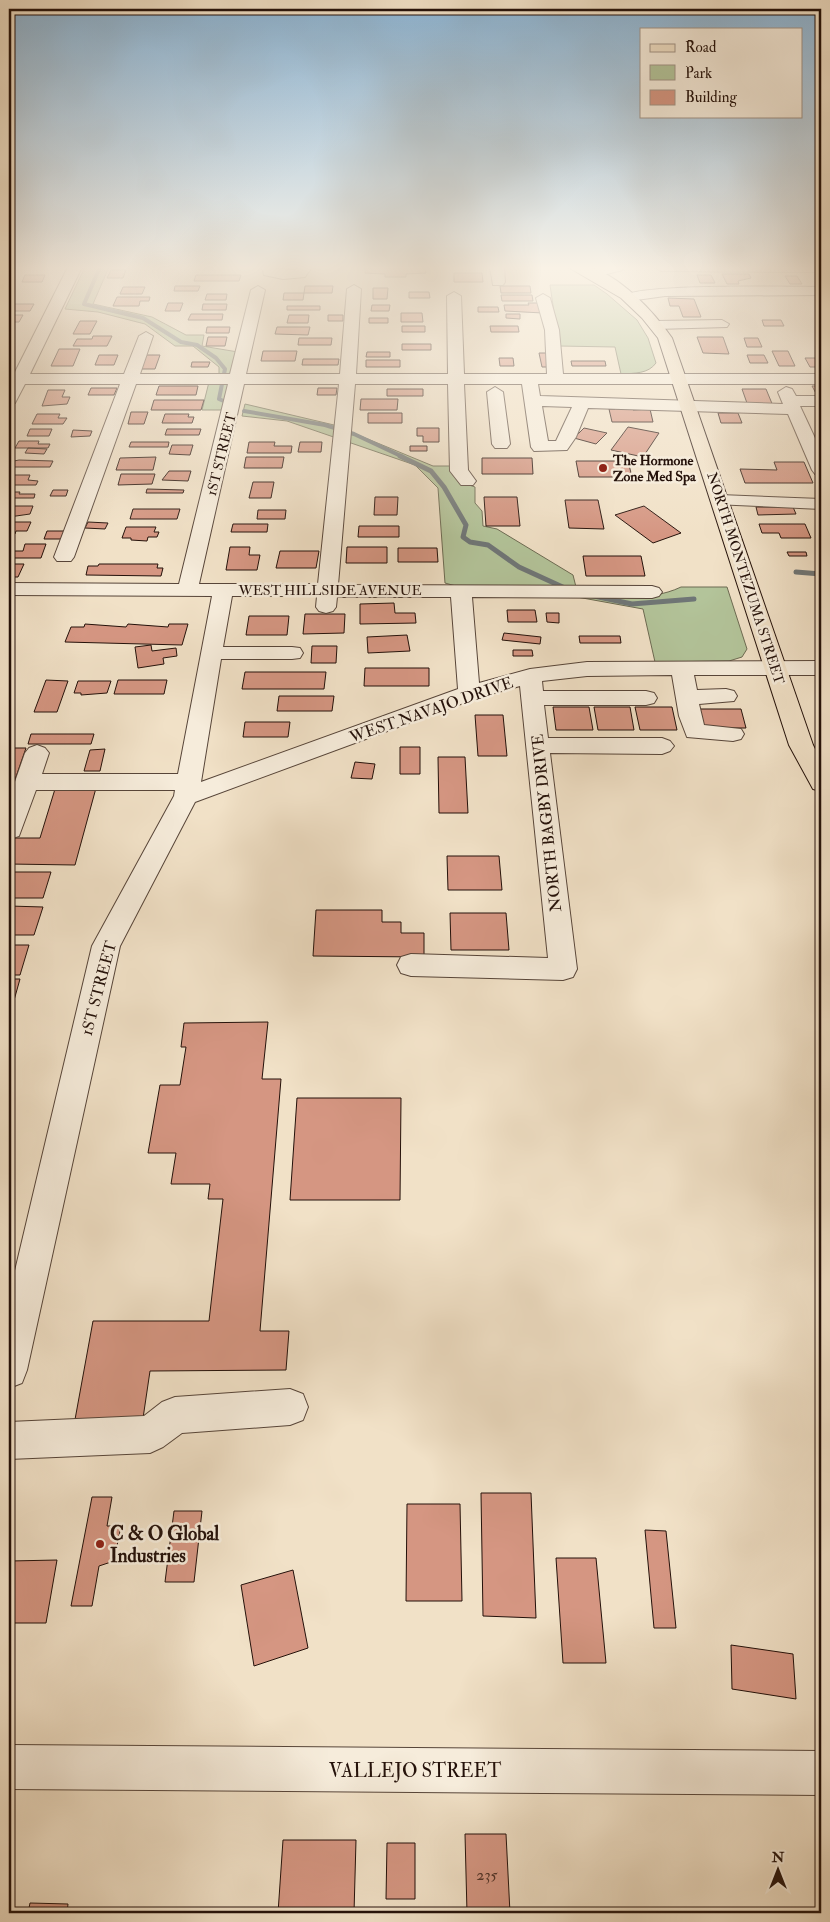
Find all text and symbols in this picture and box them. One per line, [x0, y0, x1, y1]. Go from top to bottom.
legend [640, 28, 802, 118]
text: Road [685, 38, 717, 57]
text: Park [685, 64, 712, 83]
text: Building [685, 88, 737, 107]
street label: 1ST STREET [203, 410, 240, 497]
place label: The Hormone Zone Med Spa [612, 452, 697, 486]
marker: The Hormone Zone Med Spa [597, 462, 609, 474]
street label: NORTH MONTEZUMA STREET [703, 470, 788, 687]
street label: WEST HILLSIDE AVENUE [238, 582, 421, 599]
street label: WEST NAVAJO DRIVE [346, 673, 516, 749]
street label: NORTH BAGBY DRIVE [528, 733, 566, 913]
street label: 1ST STREET [77, 939, 121, 1038]
place label: C & O Global Industries [110, 1522, 219, 1568]
marker: C & O Global Industries [94, 1538, 106, 1550]
street label: VALLEJO STREET [329, 1759, 501, 1783]
north arrow [752, 1844, 802, 1894]
text: N [771, 1849, 785, 1866]
house number: 235 [476, 1865, 498, 1885]

